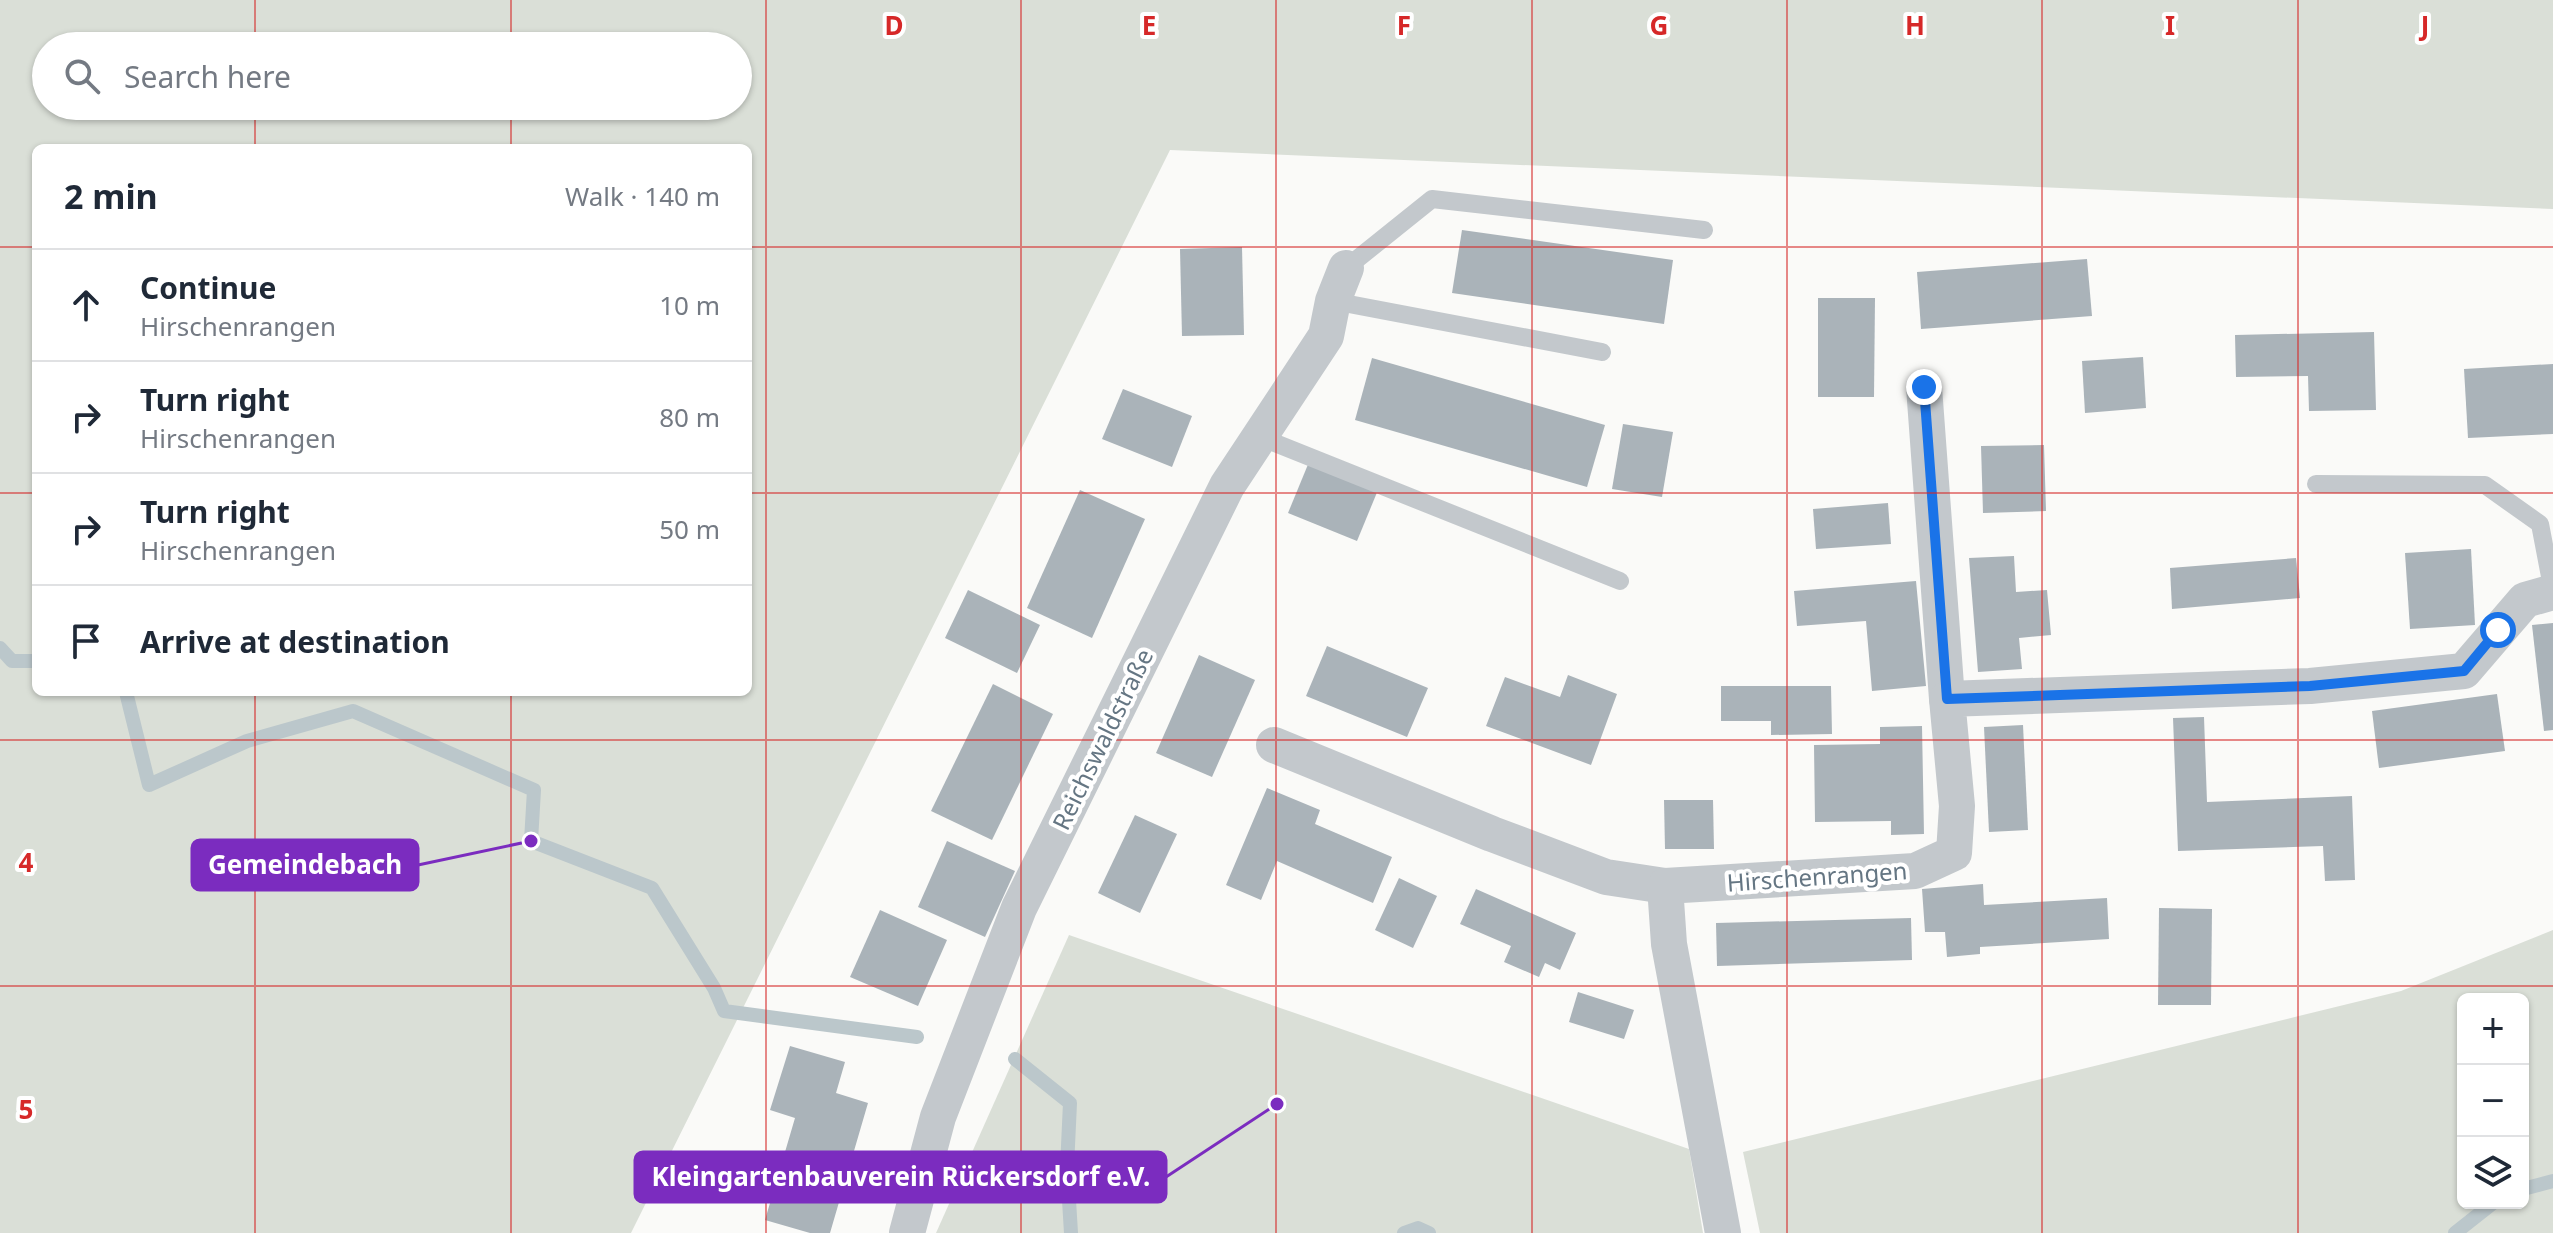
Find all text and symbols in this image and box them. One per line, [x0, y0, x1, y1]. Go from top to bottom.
text: D [884, 7, 904, 43]
text: E [1142, 7, 1156, 43]
text: F [1397, 7, 1411, 43]
text: G [1650, 7, 1668, 43]
text: H [1905, 7, 1925, 43]
text: I [2165, 7, 2175, 43]
text: J [2419, 7, 2429, 43]
search box [32, 32, 752, 120]
icon: search [60, 54, 104, 98]
text: Search here [124, 56, 291, 97]
text: 2 min [64, 173, 158, 219]
text: Walk · 140 m [565, 178, 720, 214]
text: Continue [140, 267, 276, 308]
icon: ahead [64, 283, 108, 327]
text: 10 m [659, 287, 720, 323]
text: Hirschenrangen [140, 308, 336, 344]
route end [1906, 369, 1942, 405]
text: Turn right [140, 379, 290, 420]
icon: right [64, 395, 108, 439]
text: 80 m [659, 399, 720, 435]
text: Hirschenrangen [140, 420, 336, 456]
text: Turn right [140, 491, 290, 532]
icon: right [64, 507, 108, 551]
text: 50 m [659, 511, 720, 547]
text: Hirschenrangen [140, 532, 336, 568]
route start [2480, 612, 2516, 648]
icon: arrive [64, 619, 108, 663]
text: Arrive at destination [140, 621, 450, 662]
street label: Reichswaldstraße [1044, 643, 1160, 835]
callout: Gemeindebach [192, 840, 418, 890]
text: 4 [19, 844, 34, 880]
text: Gemeindebach [208, 846, 402, 882]
street label: Hirschenrangen [1726, 853, 1908, 899]
map controls [2457, 993, 2529, 1209]
button: + [2457, 993, 2529, 1065]
button: − [2457, 1065, 2529, 1137]
text: 5 [19, 1091, 33, 1127]
button: layers [2457, 1137, 2529, 1209]
callout: Kleingartenbauverein Rückersdorf e.V. [635, 1152, 1166, 1202]
text: Kleingartenbauverein Rückersdorf e.V. [652, 1158, 1150, 1194]

